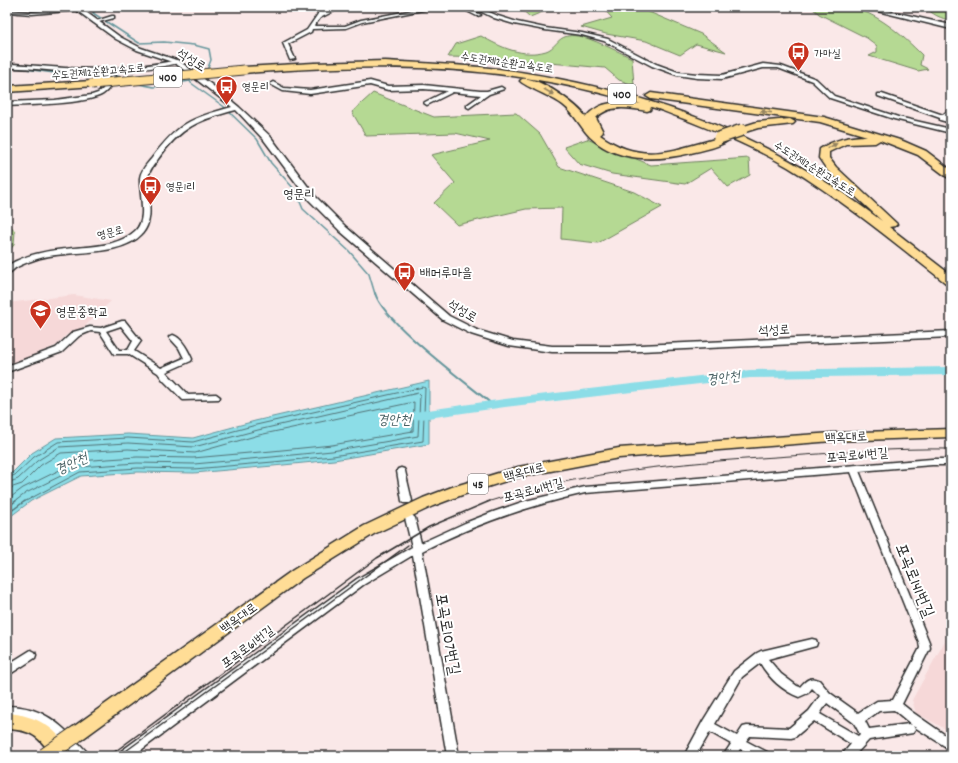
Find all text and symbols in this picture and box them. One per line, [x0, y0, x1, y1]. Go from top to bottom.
bus stop icon: 가마실 [785, 40, 811, 73]
street label: 석성로 [172, 45, 209, 77]
place label: 가마실 [814, 47, 841, 63]
street label: 수도권제2순환고속도로 [459, 50, 554, 78]
street label: 수도권제2순환고속도로 [51, 61, 146, 85]
road number: 400 [154, 67, 182, 87]
bus stop icon: 영문리 [213, 73, 239, 106]
place label: 영문리 [242, 80, 269, 96]
road number: 400 [608, 84, 636, 104]
one-way arrow [543, 89, 555, 96]
one-way arrow [760, 109, 772, 115]
street label: 수도권제2순환고속도로 [770, 138, 858, 201]
one-way arrow [826, 143, 838, 149]
bus stop icon: 영문1리 [137, 173, 163, 206]
place label: 영문1리 [166, 180, 195, 196]
district label: 영문리 [283, 186, 315, 205]
street label: 영문로 [96, 223, 125, 245]
bus stop icon: 배머루마을 [392, 259, 418, 292]
place label: 배머루마을 [420, 265, 472, 284]
street label: 석성로 [443, 296, 480, 328]
school or university icon: 영문중학교 [28, 298, 54, 331]
place label: 영문중학교 [56, 304, 108, 323]
street label: 석성로 [758, 321, 790, 342]
water label: 경안천 [705, 367, 743, 391]
water label: 경안천 [377, 411, 413, 431]
street label: 백옥대로 [825, 428, 868, 449]
street label: 포곡로61번길 [826, 444, 889, 469]
water label: 경안천 [52, 448, 93, 481]
street label: 백옥대로 [502, 459, 547, 488]
road number: 45 [468, 474, 488, 494]
street label: 포곡로61번길 [501, 474, 566, 509]
street label: 포곡로141번길 [888, 540, 939, 622]
street label: 포곡로107번길 [428, 592, 465, 677]
street label: 백옥대로 [217, 599, 262, 639]
street label: 포곡로61번길 [218, 622, 279, 674]

